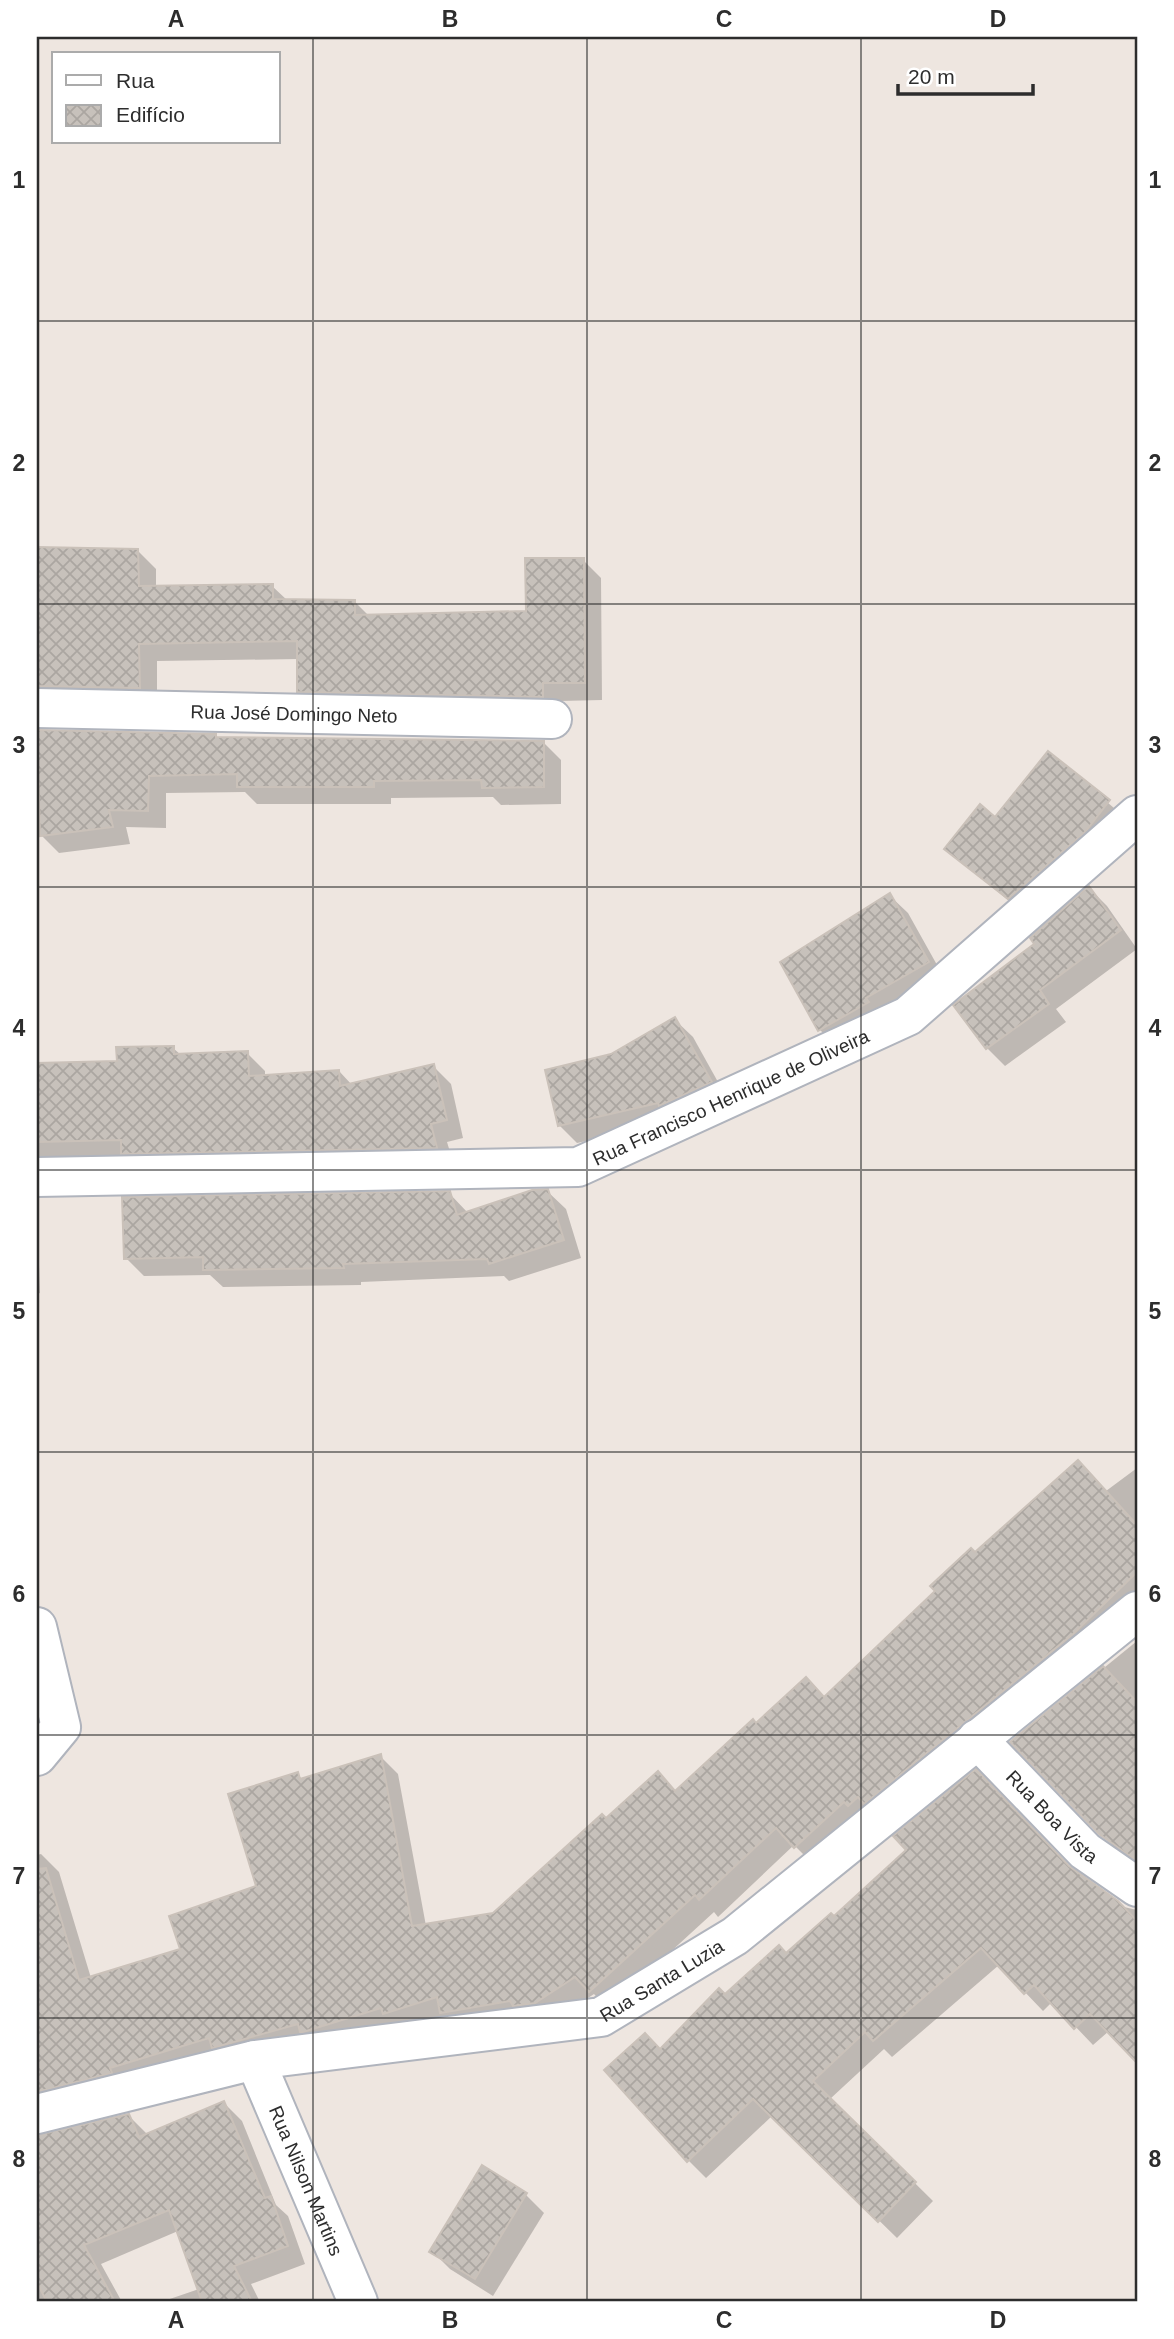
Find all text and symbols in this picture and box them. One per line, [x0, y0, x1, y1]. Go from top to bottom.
text: A [168, 6, 184, 32]
text: B [442, 6, 458, 32]
text: C [716, 6, 732, 32]
text: D [990, 6, 1006, 32]
legend [52, 52, 280, 144]
scale bar [898, 52, 1032, 96]
text: 20 m [908, 65, 955, 88]
text: Rua [116, 69, 155, 92]
text: Edifício [116, 103, 185, 126]
text: 1 [13, 167, 26, 193]
text: 1 [1149, 167, 1162, 193]
text: 2 [13, 450, 25, 476]
text: 2 [1149, 450, 1161, 476]
street label: Rua José Domingo Neto [190, 701, 398, 727]
text: 3 [13, 732, 25, 758]
text: 3 [1149, 732, 1161, 758]
text: 4 [13, 1015, 26, 1041]
text: 4 [1149, 1015, 1162, 1041]
street label: Rua Francisco Henrique de Oliveira [590, 1025, 873, 1170]
text: 5 [13, 1298, 26, 1324]
text: 5 [1149, 1298, 1162, 1324]
text: 6 [13, 1581, 25, 1607]
text: 6 [1149, 1581, 1161, 1607]
street label: Rua Boa Vista [1002, 1766, 1102, 1868]
text: 7 [13, 1863, 25, 1889]
text: 7 [1149, 1863, 1161, 1889]
street label: Rua Santa Luzia [596, 1935, 728, 2026]
street label: Rua Nilson Martins [265, 2103, 347, 2259]
text: 8 [13, 2146, 26, 2172]
text: 8 [1149, 2146, 1162, 2172]
text: A [168, 2307, 184, 2333]
text: B [442, 2307, 458, 2333]
text: C [716, 2307, 732, 2333]
text: D [990, 2307, 1006, 2333]

